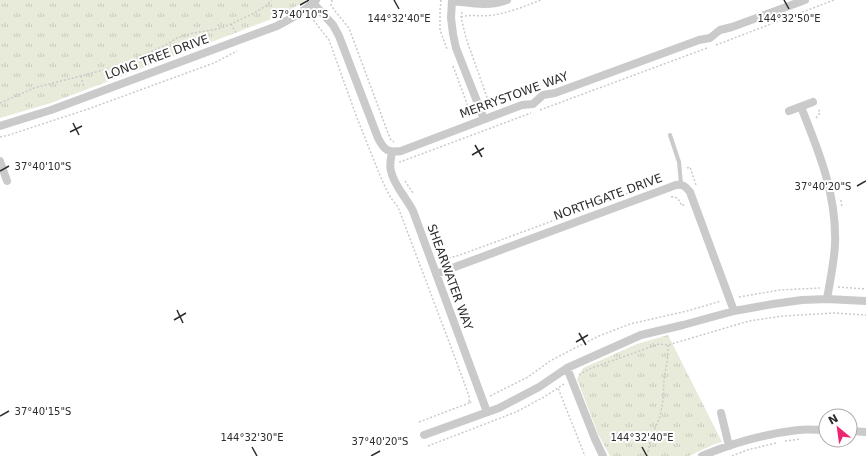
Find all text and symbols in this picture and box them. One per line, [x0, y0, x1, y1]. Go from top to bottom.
text: 37°40'10"S [272, 9, 328, 20]
text: 144°32'40"E [367, 13, 431, 24]
text: 144°32'50"E [757, 13, 821, 24]
street label: LONG TREE DRIVE [103, 32, 211, 82]
street label: MERRYSTOWE WAY [458, 69, 571, 121]
text: 37°40'10"S [15, 161, 71, 172]
street label: NORTHGATE DRIVE [552, 171, 664, 223]
text: 37°40'20"S [795, 181, 851, 192]
street label: SHEARWATER WAY [424, 222, 476, 332]
text: 37°40'15"S [15, 406, 71, 417]
north arrow [818, 408, 858, 448]
text: N [826, 412, 841, 428]
text: 144°32'30"E [220, 432, 284, 443]
text: 144°32'40"E [610, 432, 674, 443]
text: 37°40'20"S [352, 436, 408, 447]

